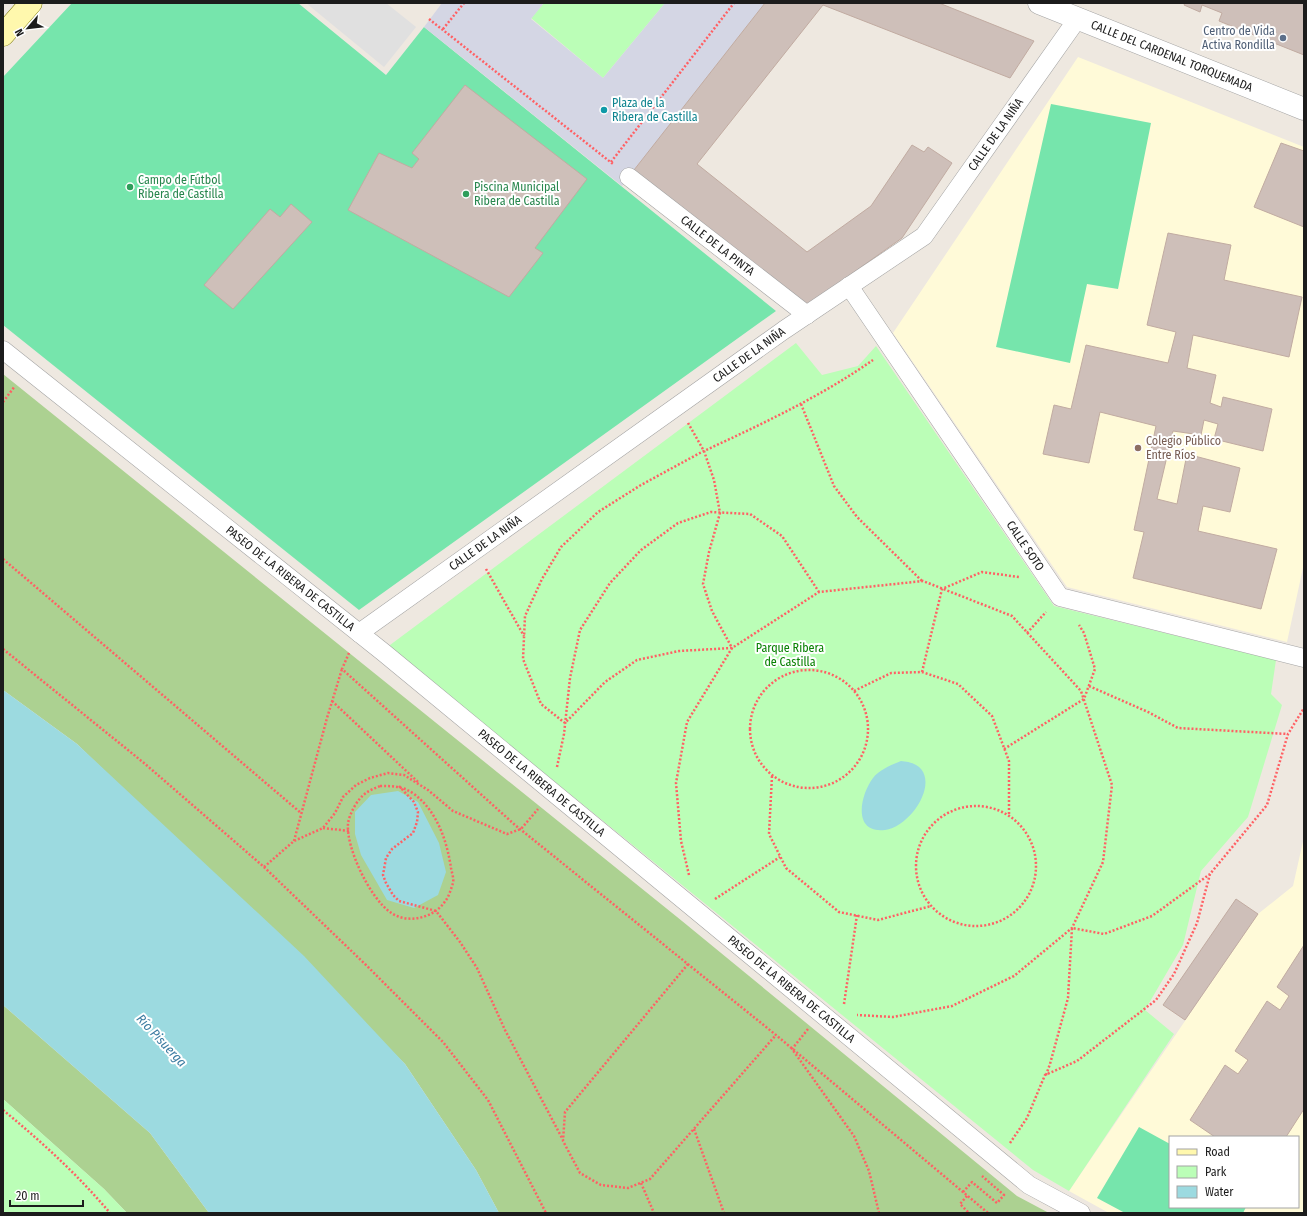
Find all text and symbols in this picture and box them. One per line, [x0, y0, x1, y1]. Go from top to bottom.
north arrow [8, 8, 48, 48]
street label: CALLE DEL CARDENAL TORQUEMADA [1089, 17, 1255, 95]
place label: Centro de Vida Activa Rondilla [1202, 24, 1275, 52]
text: N [12, 26, 27, 38]
marker: Centro de Vida Activa Rondilla [1278, 33, 1288, 43]
street label: CALLE DE LA NIÑA [965, 95, 1027, 173]
place label: Plaza de la Ribera de Castilla [612, 96, 698, 124]
marker: Plaza de la Ribera de Castilla [599, 105, 609, 115]
place label: Campo de Fútbol Ribera de Castilla [138, 173, 224, 201]
place label: Piscina Municipal Ribera de Castilla [474, 180, 560, 208]
marker: Campo de Fútbol Ribera de Castilla [125, 182, 135, 192]
marker: Piscina Municipal Ribera de Castilla [461, 189, 471, 199]
street label: CALLE DE LA PINTA [678, 213, 758, 279]
street label: CALLE DE LA NIÑA [710, 324, 788, 385]
place label: Colegio Público Entre Ríos [1146, 434, 1221, 462]
marker: Colegio Público Entre Ríos [1133, 443, 1143, 453]
street label: CALLE DE LA NIÑA [446, 512, 525, 574]
street label: CALLE SOTO [1003, 518, 1047, 573]
street label: PASEO DE LA RIBERA DE CASTILLA [223, 523, 358, 634]
park label: Parque Ribera de Castilla [756, 641, 824, 669]
street label: PASEO DE LA RIBERA DE CASTILLA [475, 726, 608, 840]
street label: PASEO DE LA RIBERA DE CASTILLA [725, 933, 858, 1046]
water label: Río Pisuerga [134, 1011, 190, 1070]
legend [1169, 1136, 1299, 1208]
text: Road [1205, 1145, 1230, 1159]
text: Park [1205, 1165, 1227, 1179]
scale bar [10, 1182, 83, 1208]
text: Water [1205, 1185, 1234, 1199]
text: 20 m [16, 1189, 40, 1203]

